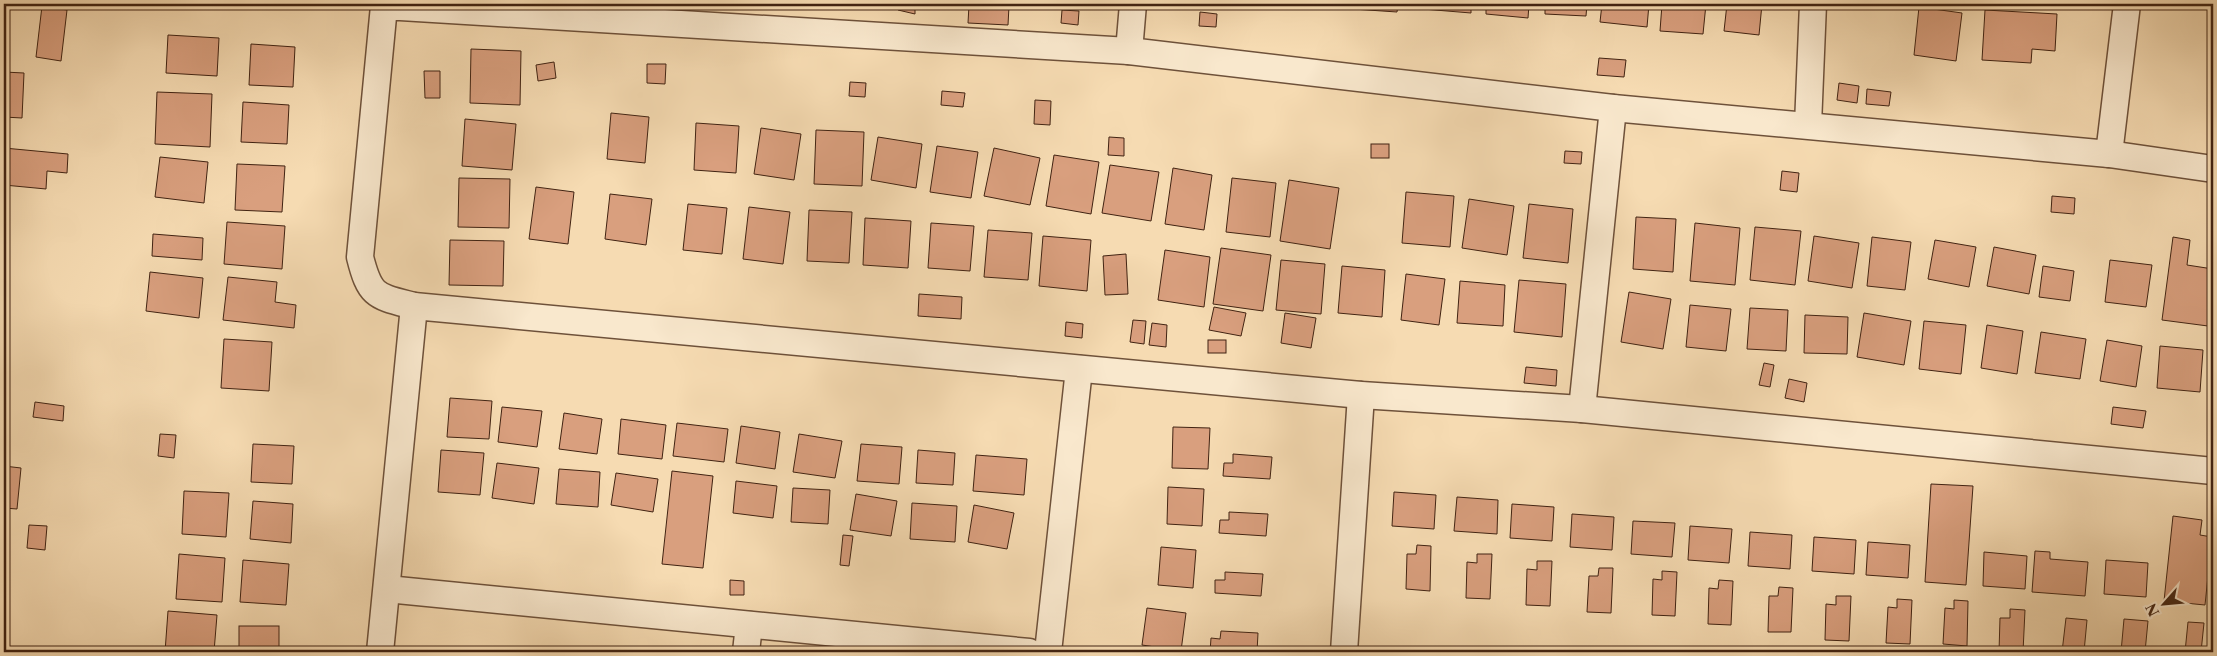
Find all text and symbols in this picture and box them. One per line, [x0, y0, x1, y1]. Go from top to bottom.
north arrow [2140, 578, 2190, 628]
text: N [2142, 600, 2163, 619]

